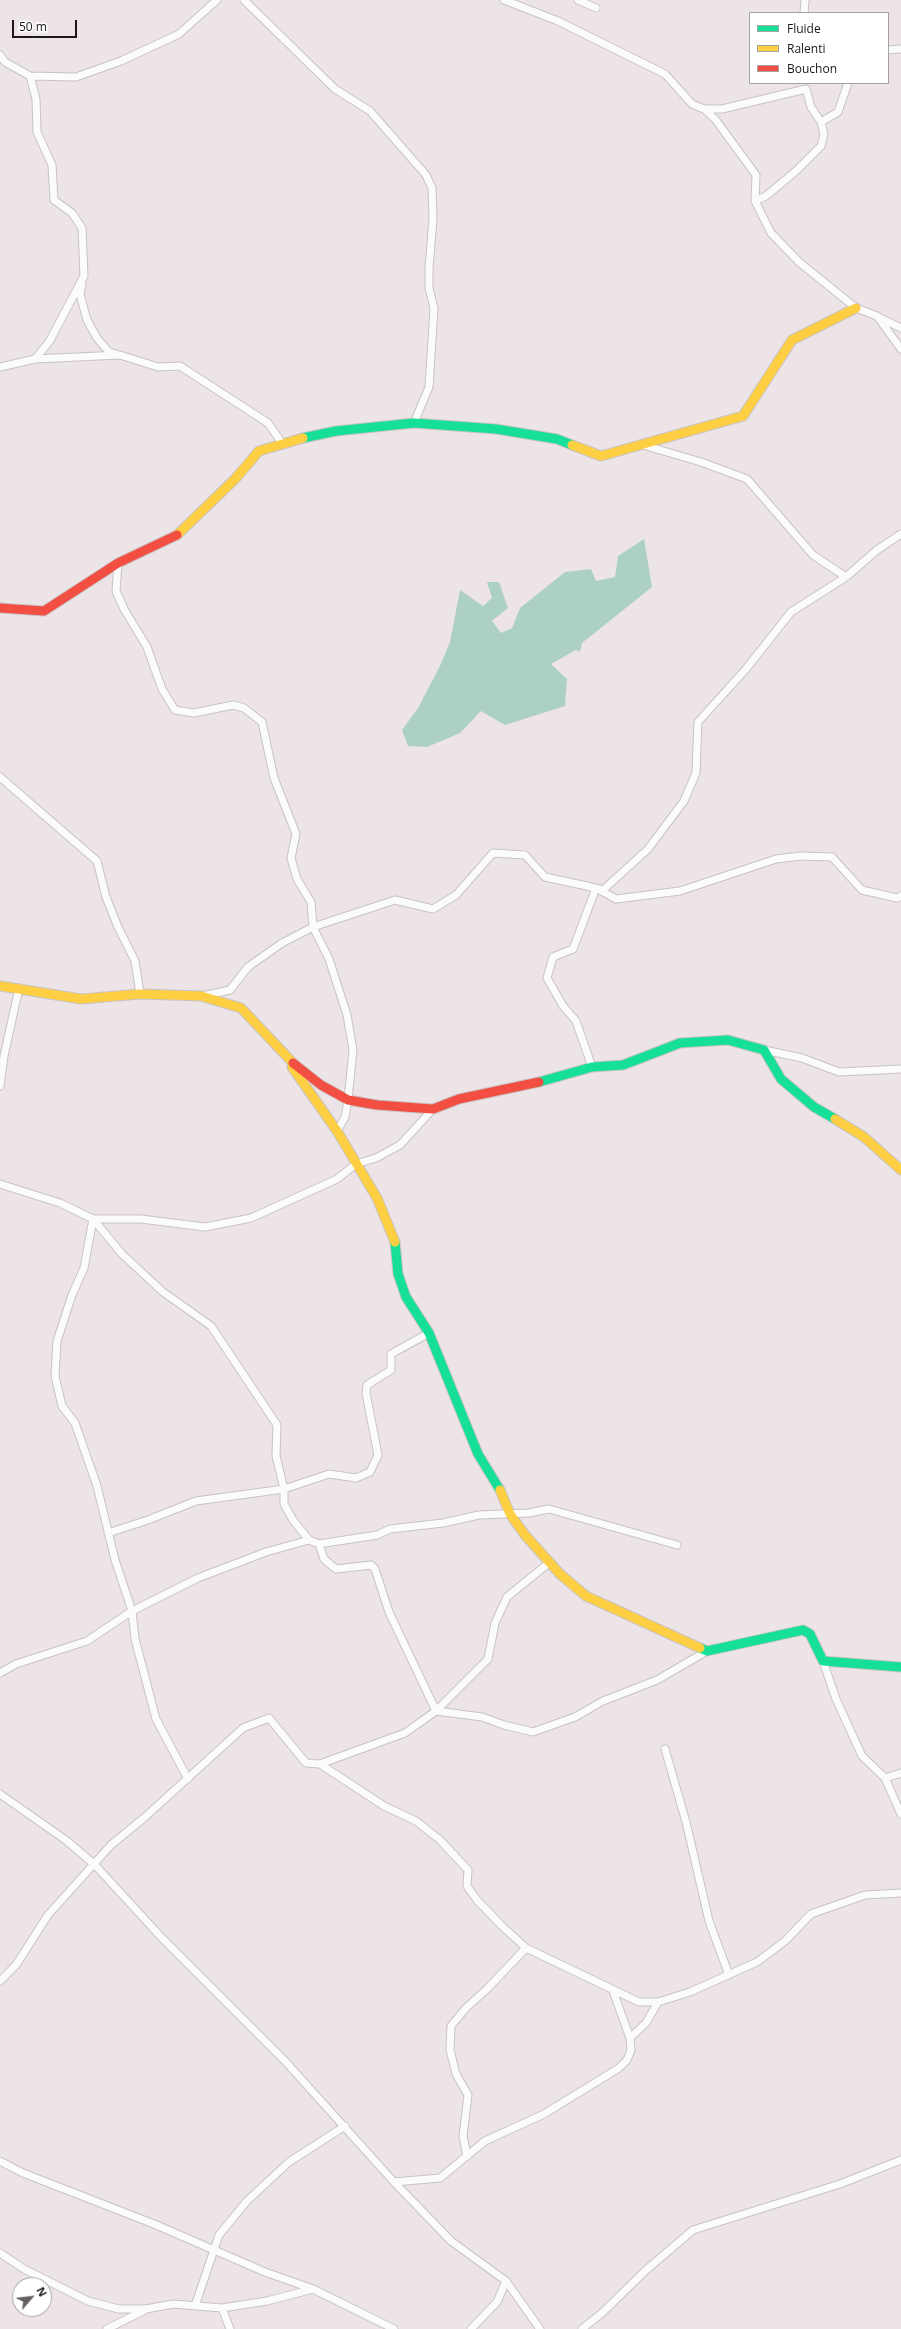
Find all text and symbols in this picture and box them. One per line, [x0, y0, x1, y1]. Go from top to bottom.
scale bar [14, 12, 79, 38]
legend [749, 12, 889, 84]
text: 50 m [19, 18, 47, 35]
text: Fluide [787, 20, 821, 37]
text: Ralenti [787, 40, 826, 57]
text: Bouchon [787, 60, 837, 77]
north arrow [12, 2277, 52, 2317]
text: N [33, 2284, 51, 2299]

